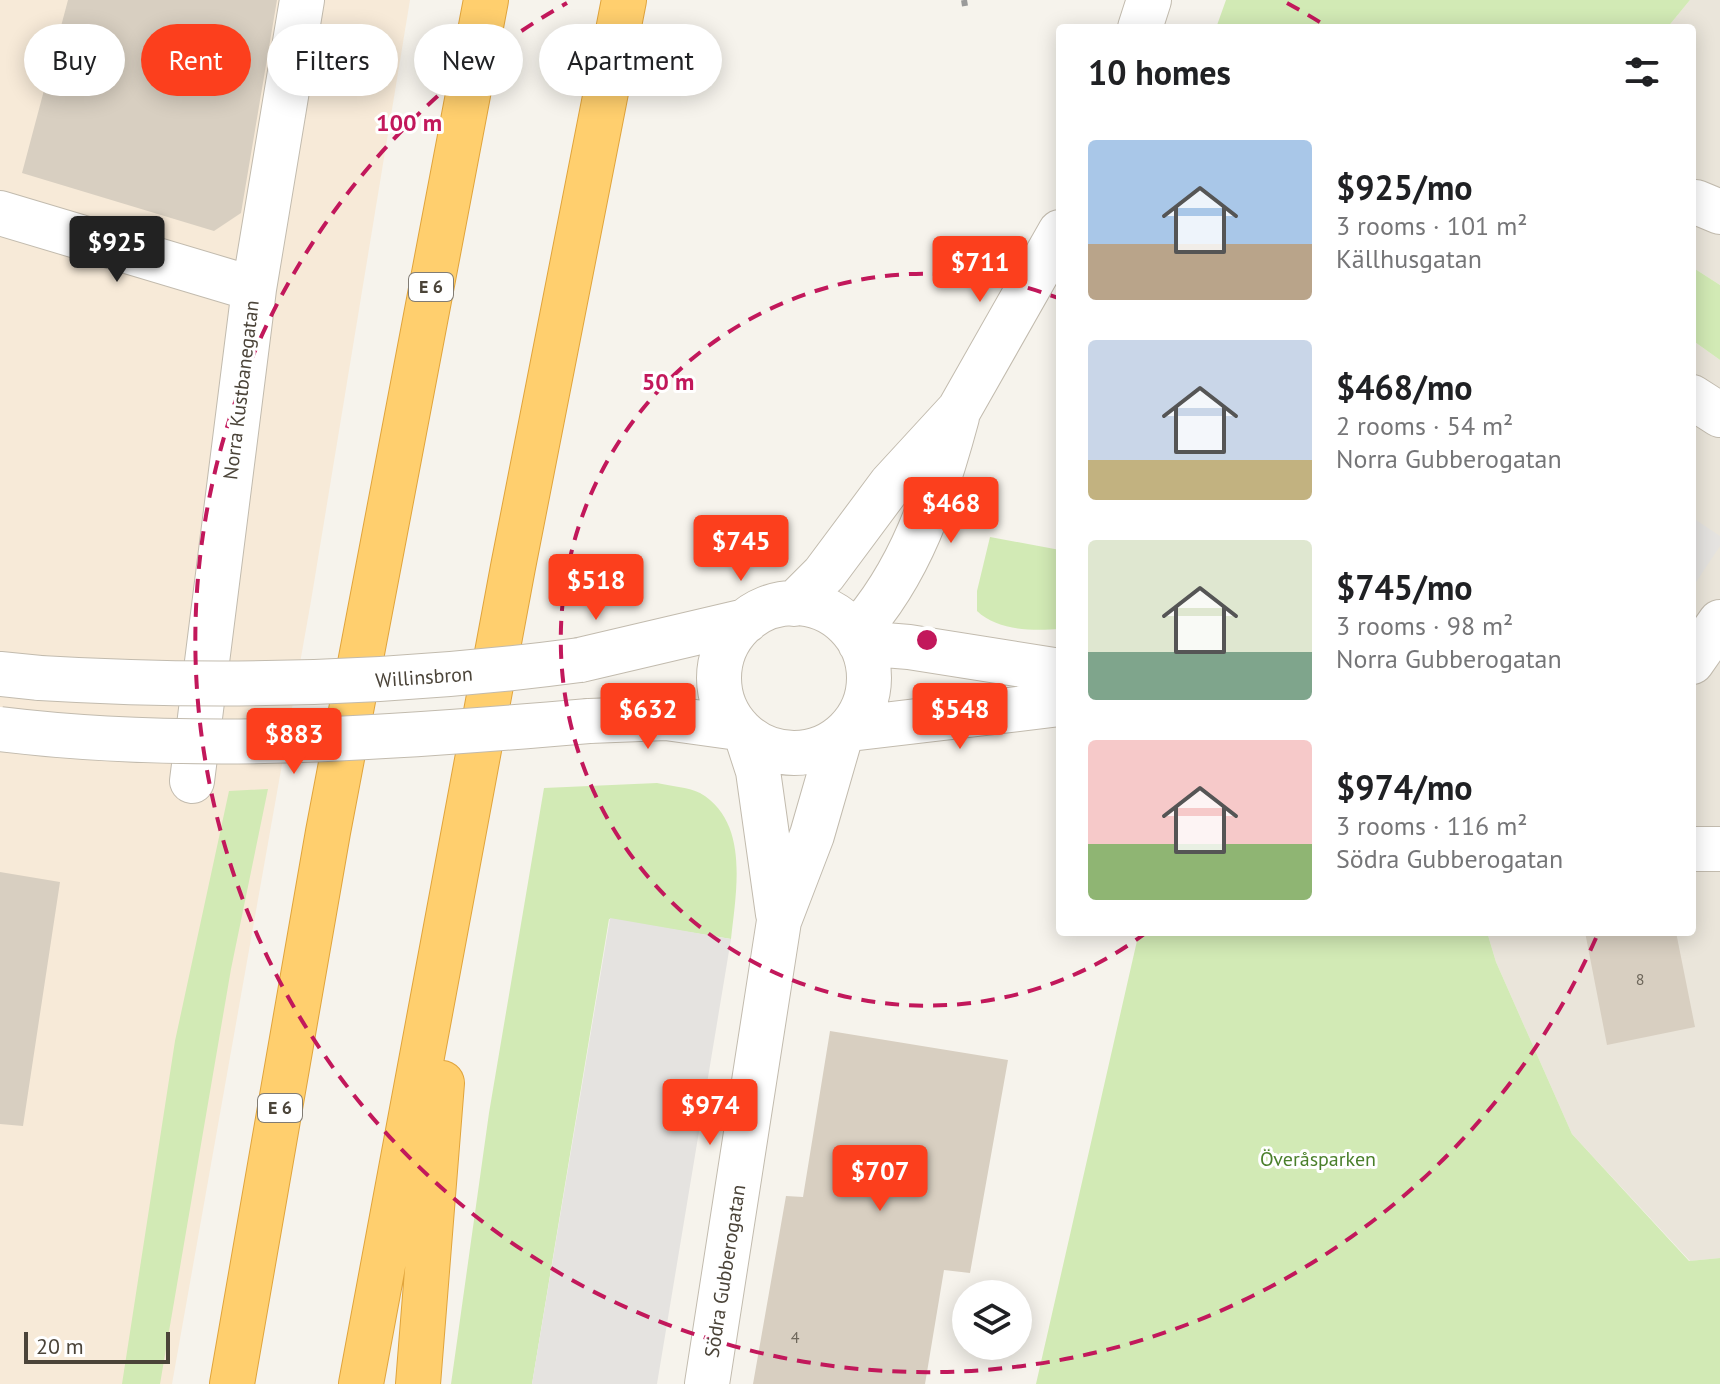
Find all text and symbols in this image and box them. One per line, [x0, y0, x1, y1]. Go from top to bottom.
chip: Buy [24, 24, 125, 96]
chip: Rent [141, 24, 251, 96]
chip: Filters [267, 24, 398, 96]
chip: New [414, 24, 523, 96]
chip: Apartment [539, 24, 722, 96]
text: 10 homes [1088, 50, 1231, 94]
icon: filters [1620, 50, 1664, 94]
text: 100 m [376, 107, 442, 138]
text: $925/mo [1336, 165, 1473, 209]
icon: home [1152, 172, 1248, 268]
text: 3 rooms · 101 m² [1336, 209, 1528, 242]
pin: $925 [70, 216, 164, 284]
text: $925 [88, 225, 146, 258]
pin: $711 [933, 236, 1027, 304]
text: Källhusgatan [1336, 242, 1482, 275]
text: $711 [951, 245, 1009, 278]
road number: E 6 [409, 273, 453, 301]
street label: Norra Kustbanegatan [217, 299, 265, 481]
text: $468/mo [1336, 365, 1473, 409]
text: 50 m [642, 366, 694, 397]
icon: home [1152, 372, 1248, 468]
text: 2 rooms · 54 m² [1336, 409, 1513, 442]
text: Norra Gubberogatan [1336, 442, 1562, 475]
pin: $468 [904, 477, 998, 545]
text: $468 [922, 486, 980, 519]
pin: $745 [694, 515, 788, 583]
text: $745 [712, 524, 770, 557]
pin: $518 [549, 554, 643, 622]
text: $518 [567, 563, 625, 596]
text: $745/mo [1336, 565, 1473, 609]
icon: home [1152, 572, 1248, 668]
text: 3 rooms · 98 m² [1336, 609, 1513, 642]
centre of rings [913, 626, 941, 654]
text: Norra Gubberogatan [1336, 642, 1562, 675]
street label: Willinsbron [374, 661, 474, 693]
pin: $632 [601, 683, 695, 751]
pin: $548 [913, 683, 1007, 751]
text: $632 [619, 692, 677, 725]
text: $548 [931, 692, 989, 725]
pin: $883 [247, 708, 341, 776]
text: $883 [265, 717, 323, 750]
text: $974/mo [1336, 765, 1473, 809]
icon: home [1152, 772, 1248, 868]
text: 3 rooms · 116 m² [1336, 809, 1528, 842]
text: Södra Gubberogatan [1336, 842, 1563, 875]
house number: 8 [1636, 969, 1644, 989]
pin: $974 [663, 1079, 757, 1147]
text: $974 [681, 1088, 739, 1121]
road number: E 6 [258, 1094, 302, 1122]
pin: $707 [833, 1145, 927, 1213]
park label: Överåsparken [1260, 1146, 1376, 1172]
text: $707 [851, 1154, 909, 1187]
street label: Södra Gubberogatan [698, 1183, 752, 1359]
map controls [952, 1280, 1032, 1360]
button: layers [952, 1280, 1032, 1360]
house number: 4 [791, 1327, 800, 1347]
scale bar [24, 1328, 170, 1364]
text: 20 m [36, 1332, 84, 1360]

